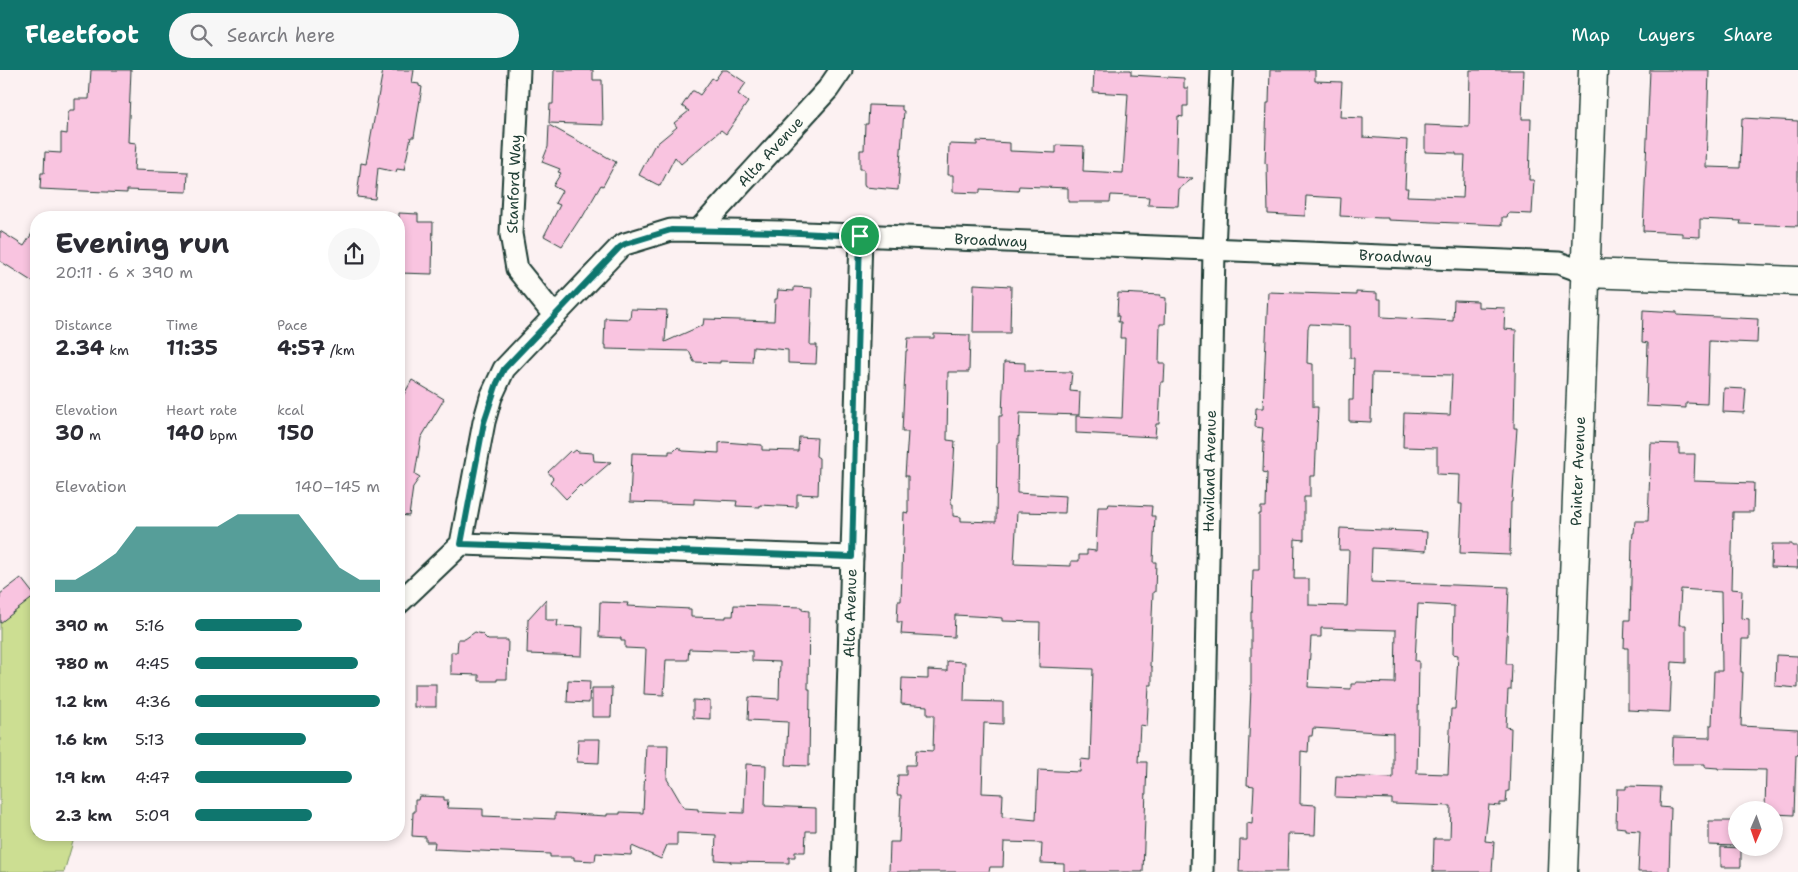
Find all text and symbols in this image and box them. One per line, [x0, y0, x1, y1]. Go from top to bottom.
search box [169, 13, 519, 58]
text: Fleetfoot [25, 19, 139, 51]
icon: search [187, 21, 215, 49]
text: Search here [227, 23, 335, 48]
text: Map [1572, 23, 1610, 47]
text: Layers [1638, 23, 1695, 47]
text: Share [1723, 23, 1773, 47]
street label: Alta Avenue [733, 112, 808, 191]
street label: Stanford Way [502, 134, 526, 234]
pin [839, 215, 881, 257]
icon: arrive [846, 222, 874, 250]
text: Evening run [55, 224, 230, 262]
button: share [328, 228, 380, 280]
street label: Broadway [954, 229, 1028, 252]
street label: Broadway [1359, 245, 1433, 268]
text: 20:11 · 6 × 390 m [55, 262, 193, 283]
text: Distance [55, 316, 112, 334]
text: Time [166, 316, 198, 334]
text: Pace [277, 316, 308, 334]
text: 2.34 [55, 334, 104, 362]
text: 11:35 [166, 334, 218, 362]
text: 4:57 [277, 334, 325, 362]
text: km [104, 341, 129, 359]
text: /km [325, 341, 355, 359]
text: Elevation [55, 401, 118, 419]
text: Heart rate [166, 401, 237, 419]
text: kcal [277, 401, 304, 419]
street label: Haviland Avenue [1199, 410, 1221, 532]
street label: Painter Avenue [1566, 416, 1590, 527]
text: 30 [55, 419, 84, 447]
text: 140 [166, 419, 204, 447]
text: 150 [277, 419, 314, 447]
text: m [84, 426, 101, 444]
text: bpm [204, 426, 237, 444]
text: Elevation [55, 476, 127, 497]
text: 140–145 m [295, 476, 380, 497]
street label: Alta Avenue [839, 568, 862, 658]
text: 390 m [55, 615, 108, 636]
text: 5:16 [135, 615, 165, 636]
text: 780 m [55, 653, 108, 674]
text: 4:45 [135, 653, 170, 674]
text: 1.2 km [55, 691, 108, 712]
text: 4:36 [135, 691, 171, 712]
text: 1.6 km [55, 729, 107, 750]
text: 5:13 [135, 729, 165, 750]
text: 1.9 km [55, 767, 106, 788]
text: 4:47 [135, 767, 170, 788]
north arrow [1728, 801, 1782, 856]
map controls [1728, 801, 1783, 856]
text: 2.3 km [55, 805, 112, 826]
text: 5:09 [135, 805, 170, 826]

